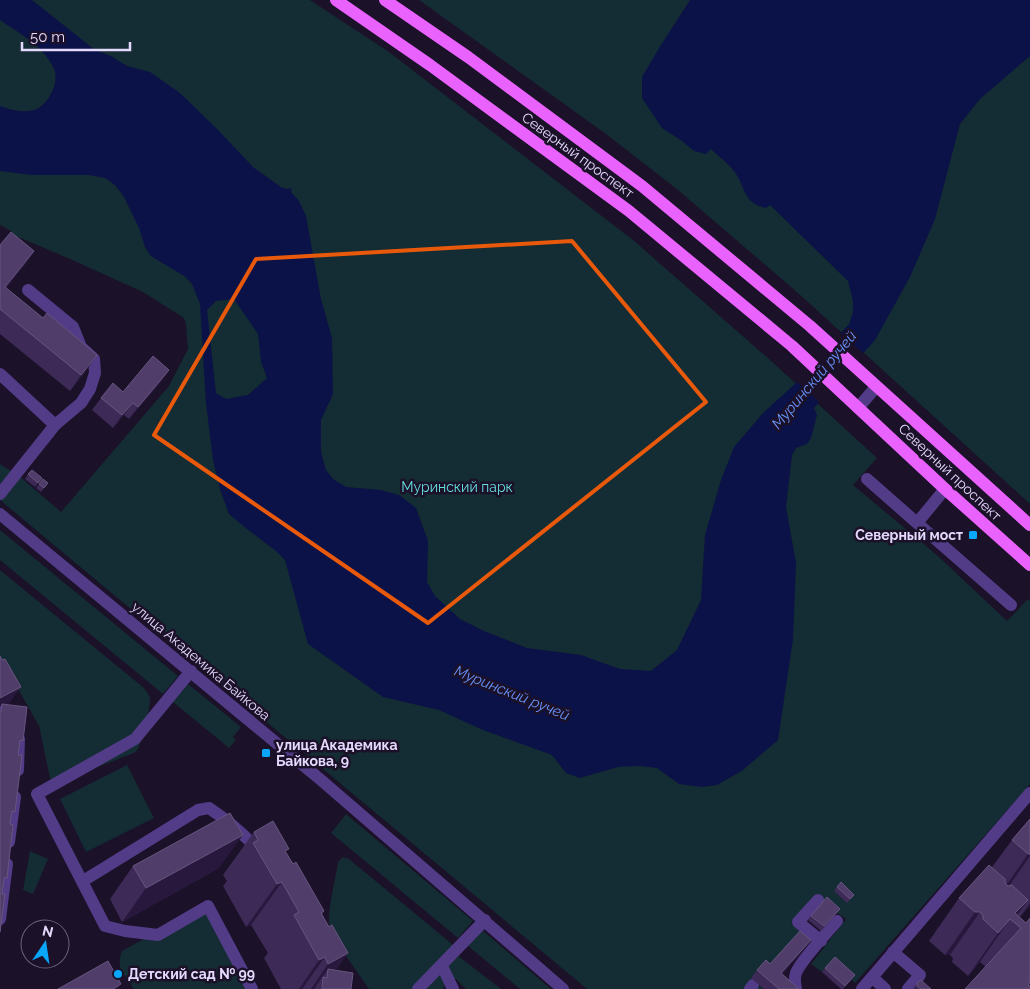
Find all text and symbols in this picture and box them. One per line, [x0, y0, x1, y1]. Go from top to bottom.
scale bar [22, 20, 130, 52]
text: 50 m [30, 28, 65, 46]
street label: Северный проспект [519, 109, 637, 201]
water label: Муринский ручей [768, 327, 861, 433]
street label: Северный проспект [895, 420, 1005, 524]
park label: Муринский парк [401, 479, 513, 495]
place label: Северный мост [855, 527, 963, 543]
marker: Северный мост [967, 529, 979, 541]
street label: улица Академика Байкова [129, 598, 273, 724]
water label: Муринский ручей [452, 662, 573, 724]
place label: улица Академика Байкова, 9 [276, 737, 398, 769]
marker: улица Академика Байкова, 9 [260, 747, 272, 759]
north arrow [20, 919, 70, 969]
text: N [41, 922, 55, 940]
place label: Детский сад № 99 [128, 966, 255, 982]
marker: Детский сад № 99 [112, 968, 124, 980]

